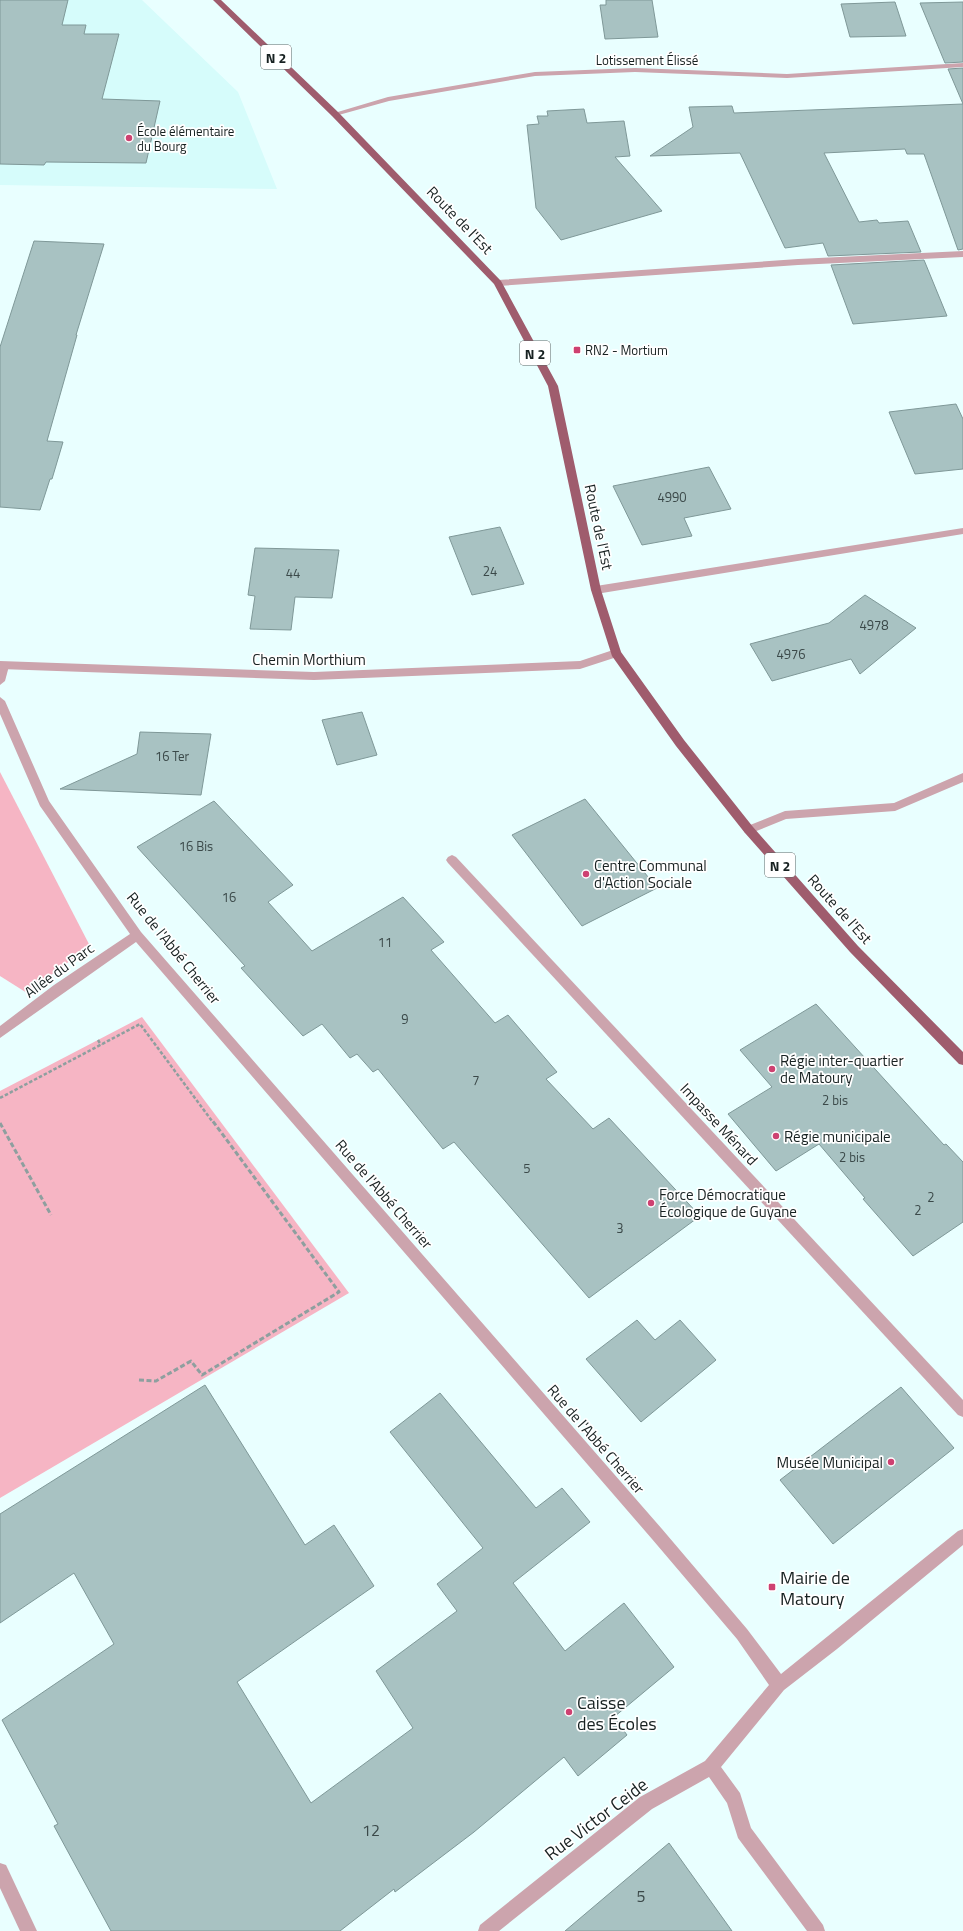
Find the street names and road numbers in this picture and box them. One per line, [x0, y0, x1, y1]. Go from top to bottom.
road number: N 2 [261, 45, 291, 69]
street label: Lotissement Élissé [596, 50, 698, 70]
street label: Route de l'Est [421, 181, 499, 260]
road number: N 2 [520, 341, 550, 365]
street label: Route de l'Est [579, 482, 619, 573]
street label: Chemin Morthium [252, 648, 366, 671]
road number: N 2 [765, 853, 795, 877]
street label: Route de l'Est [802, 869, 878, 950]
street label: Rue de l'Abbé Cherrier [121, 887, 227, 1009]
street label: Allée du Parc [19, 937, 99, 1003]
street label: Impasse Ménard [675, 1078, 763, 1170]
street label: Rue de l'Abbé Cherrier [330, 1134, 438, 1254]
street label: Rue de l'Abbé Cherrier [542, 1379, 650, 1499]
street label: Rue Victor Ceide [539, 1771, 653, 1867]

